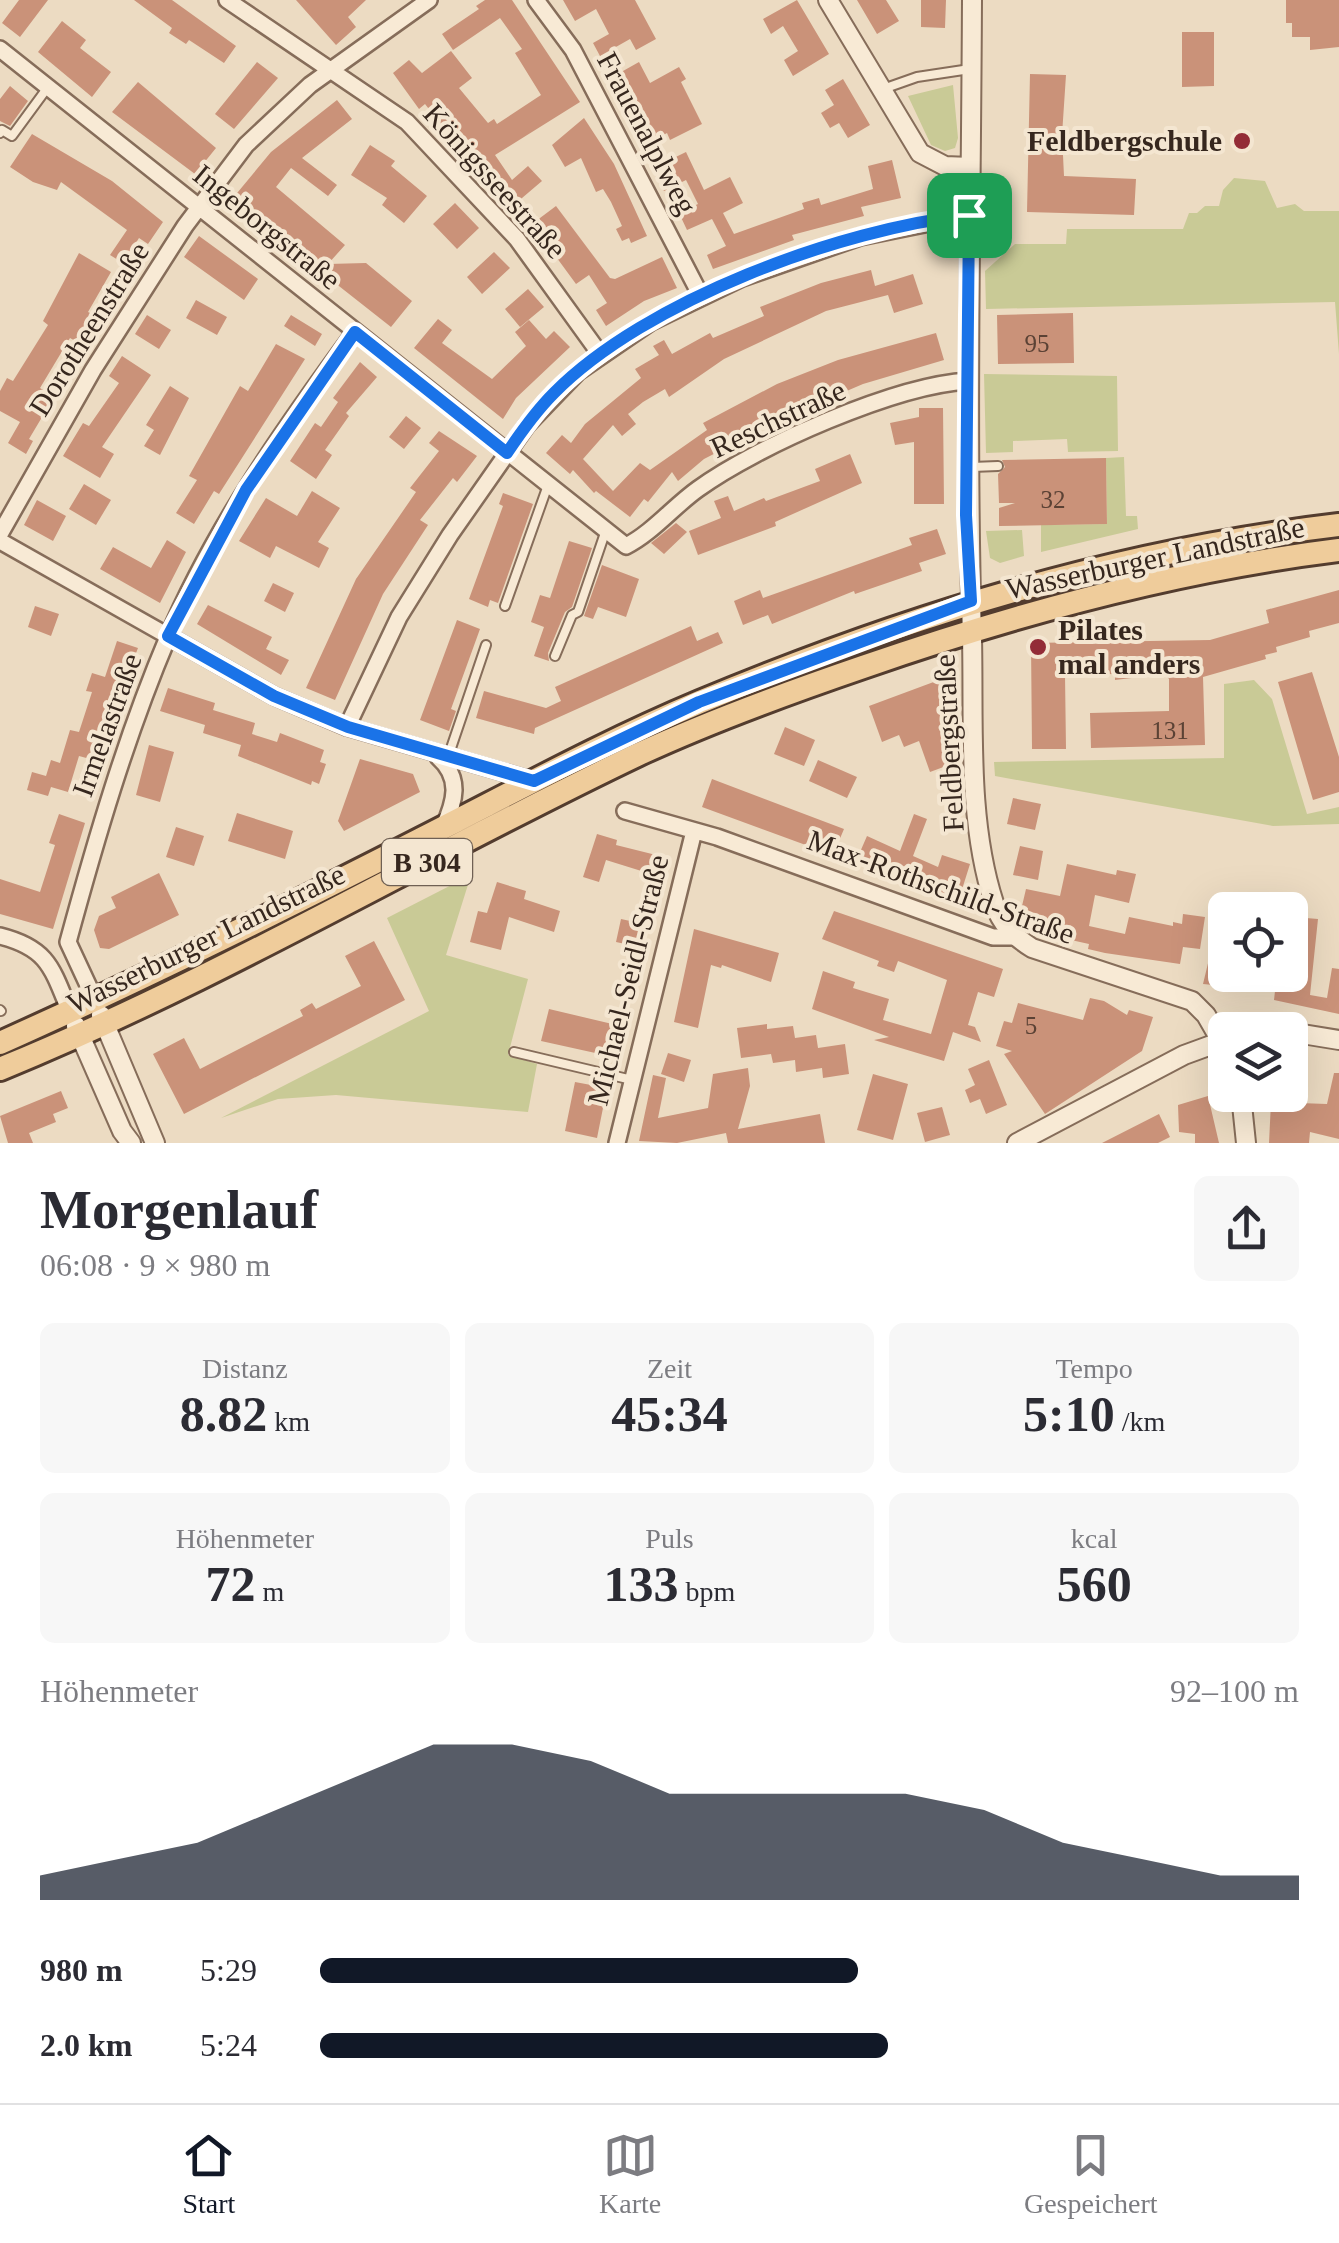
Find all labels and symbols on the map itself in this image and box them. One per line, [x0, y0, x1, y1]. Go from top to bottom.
street label: Frauenalplweg [591, 46, 704, 219]
street label: Königsseestraße [417, 97, 573, 265]
place label: Feldbergschule [1027, 124, 1222, 157]
marker: Feldbergschule [1231, 130, 1253, 152]
street label: Ingeborgstraße [187, 157, 347, 296]
pin [927, 173, 1012, 258]
street label: Dorotheenstraße [22, 236, 155, 422]
house number: 95 [1025, 330, 1050, 357]
street label: Reschstraße [705, 373, 850, 464]
house number: 32 [1041, 486, 1066, 513]
street label: Wasserburger Landstraße [1003, 510, 1307, 605]
place label: Pilates mal anders [1058, 613, 1201, 680]
marker: Pilates mal anders [1027, 636, 1049, 658]
street label: Irmelastraße [65, 649, 148, 801]
street label: Feldbergstraße [927, 653, 970, 833]
house number: 131 [1151, 717, 1189, 744]
street label: Max-Rothschild-Straße [803, 823, 1079, 950]
road number: B 304 [382, 839, 472, 885]
street label: Michael-Seidl-Straße [580, 851, 675, 1108]
street label: Wasserburger Landstraße [62, 857, 350, 1020]
house number: 5 [1025, 1012, 1037, 1039]

